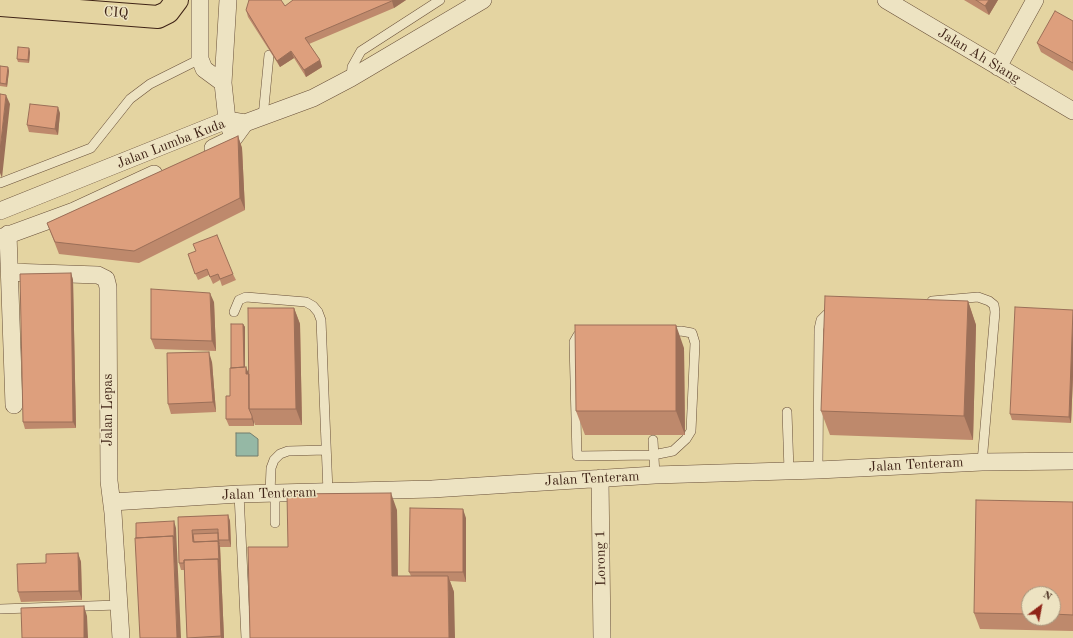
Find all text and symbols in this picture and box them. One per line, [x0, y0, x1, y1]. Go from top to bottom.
street label: CIQ [103, 4, 129, 22]
street label: Jalan Ah Siang [935, 25, 1023, 87]
street label: Jalan Lumba Kuda [114, 116, 228, 172]
street label: Jalan Lepas [100, 374, 116, 446]
street label: Jalan Tenteram [868, 454, 964, 476]
street label: Jalan Tenteram [544, 468, 640, 490]
street label: Jalan Tenteram [221, 484, 317, 504]
street label: Lorong 1 [592, 530, 610, 586]
north arrow [1021, 586, 1061, 626]
text: N [1041, 589, 1054, 603]

